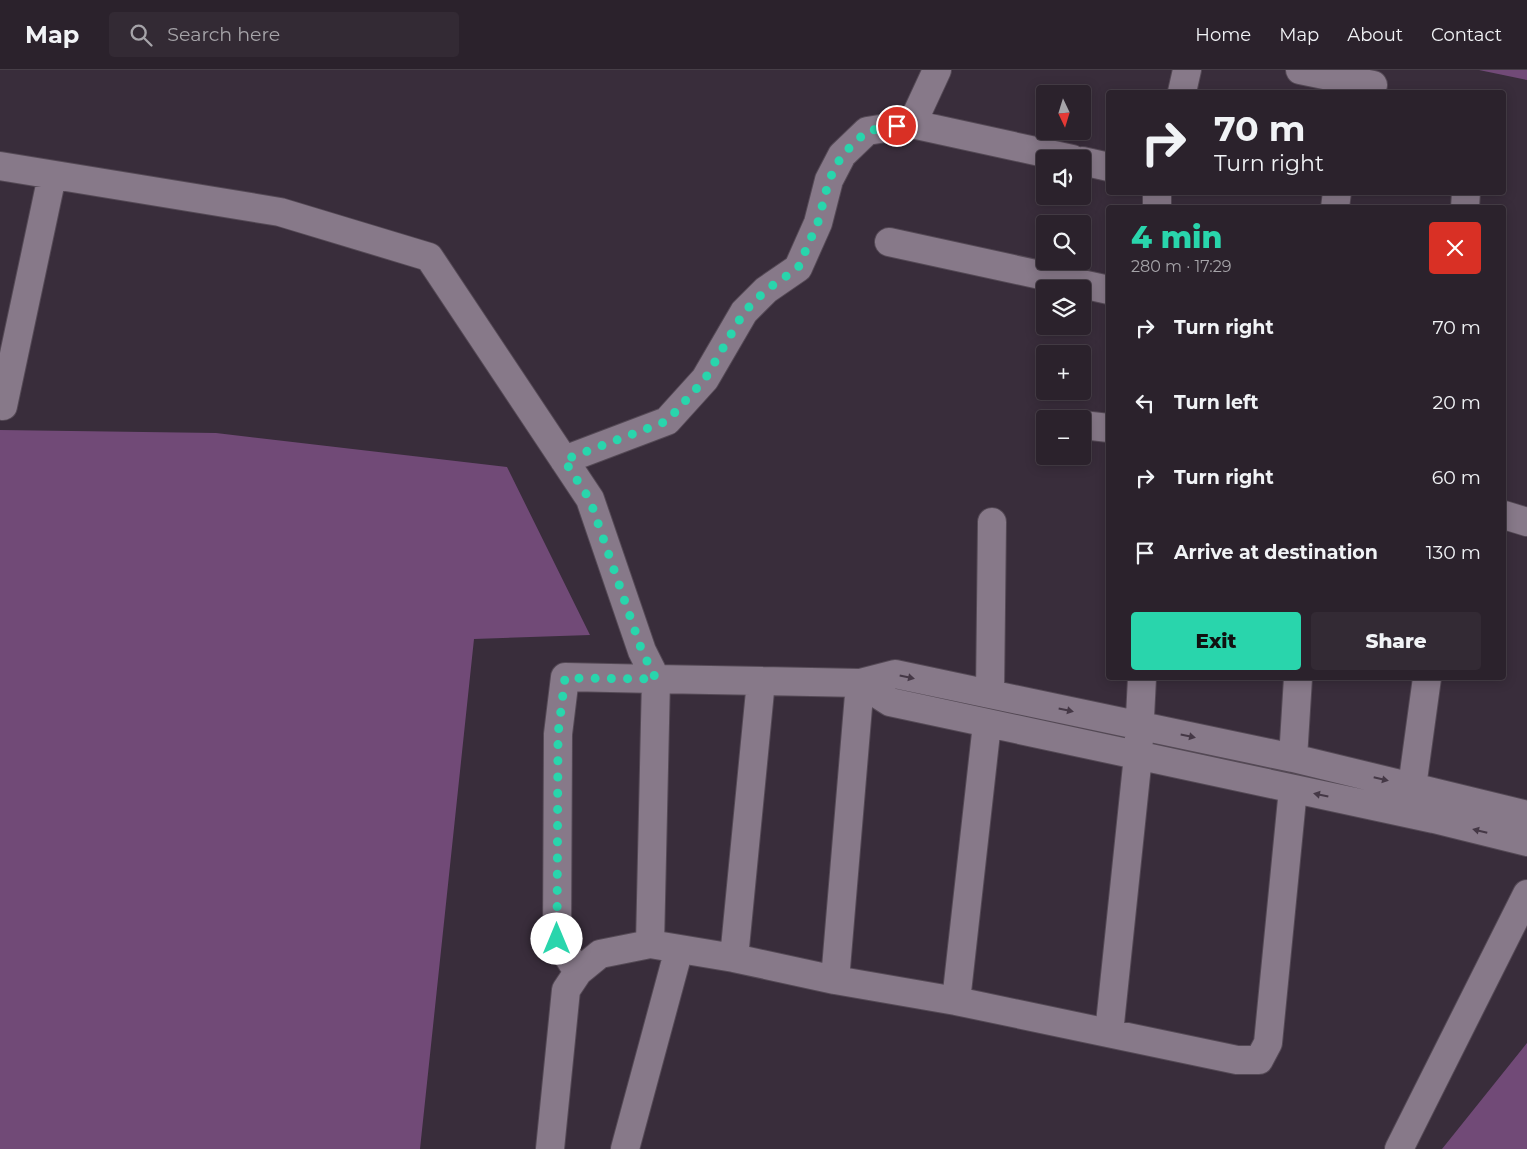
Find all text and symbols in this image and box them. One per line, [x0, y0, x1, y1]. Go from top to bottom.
search box [109, 12, 459, 57]
text: Map [25, 20, 79, 49]
icon: search [127, 21, 155, 49]
text: Search here [167, 23, 280, 46]
text: Home [1195, 24, 1251, 46]
text: Map [1279, 24, 1319, 46]
text: About [1347, 24, 1403, 46]
text: Contact [1431, 24, 1502, 46]
north arrow [1036, 85, 1091, 140]
map controls [1036, 85, 1091, 465]
pin [876, 105, 918, 147]
text: 70 m [1214, 107, 1305, 150]
icon: right [1131, 110, 1196, 175]
icon: arrive [883, 112, 911, 140]
button: sound [1036, 150, 1091, 205]
text: Turn right [1214, 150, 1324, 177]
button: search [1036, 215, 1091, 270]
text: 4 min [1131, 219, 1222, 256]
button: close [1429, 222, 1481, 274]
text: 280 m · 17:29 [1131, 257, 1232, 276]
button: layers [1036, 280, 1091, 335]
icon: right [1131, 314, 1159, 342]
text: Turn right [1174, 316, 1274, 339]
text: 70 m [1432, 316, 1481, 339]
button: + [1036, 345, 1091, 400]
icon: left [1131, 389, 1159, 417]
text: Turn left [1174, 391, 1259, 414]
text: 20 m [1433, 391, 1481, 414]
button: − [1036, 410, 1091, 465]
icon: right [1131, 464, 1159, 492]
text: Turn right [1174, 466, 1274, 489]
text: 60 m [1432, 466, 1481, 489]
icon: arrive [1131, 539, 1159, 567]
text: Arrive at destination [1174, 541, 1378, 564]
text: 130 m [1426, 541, 1481, 564]
button: Exit [1131, 612, 1301, 670]
button: Share [1311, 612, 1481, 670]
one-way arrow [900, 673, 916, 681]
one-way arrow [1059, 706, 1074, 714]
one-way arrow [1180, 732, 1196, 740]
one-way arrow [1373, 775, 1388, 783]
one-way arrow [1313, 791, 1329, 799]
one-way arrow [1472, 826, 1487, 834]
position arrow [530, 912, 582, 964]

